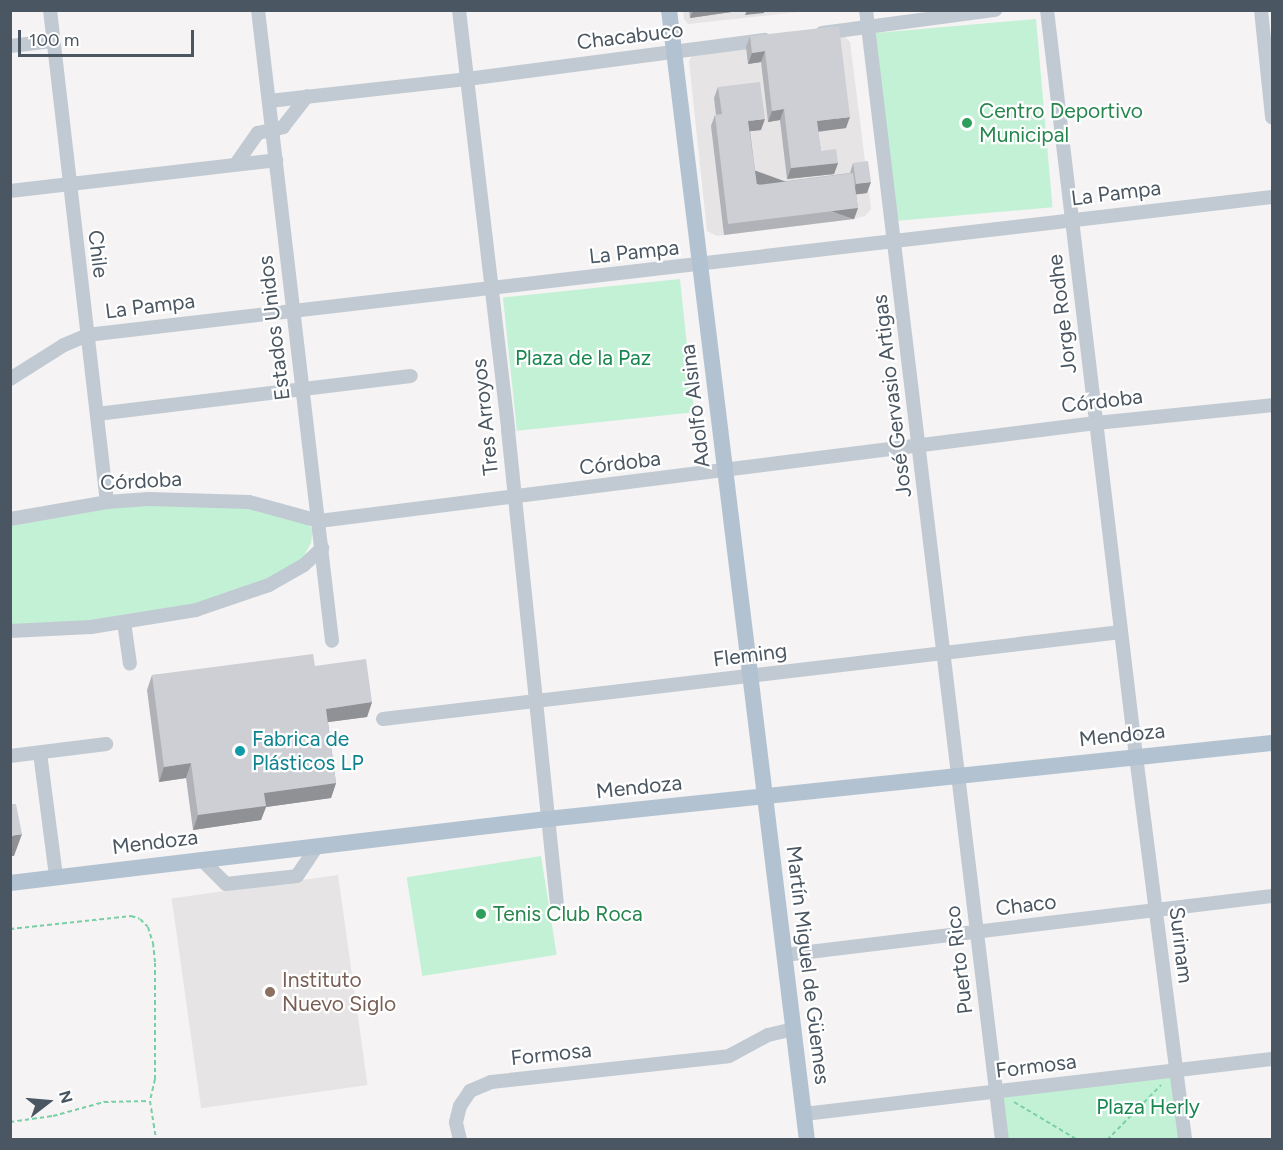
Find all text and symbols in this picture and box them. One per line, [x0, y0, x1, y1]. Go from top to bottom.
street label: Chacabuco [575, 17, 685, 55]
scale bar [21, 18, 196, 56]
text: 100 m [29, 29, 79, 51]
place label: Centro Deportivo Municipal [979, 98, 1143, 148]
marker: Centro Deportivo Municipal [960, 116, 974, 130]
street label: La Pampa [1070, 175, 1162, 211]
street label: Chile [83, 229, 113, 279]
street label: La Pampa [588, 235, 680, 269]
street label: Jorge Rodhe [1042, 253, 1082, 375]
street label: Estados Unidos [253, 254, 295, 402]
street label: La Pampa [104, 288, 196, 324]
street label: José Gervasio Artigas [867, 293, 917, 499]
street label: Adolfo Alsina [675, 343, 715, 469]
park label: Plaza de la Paz [515, 345, 651, 371]
street label: Tres Arroyos [466, 357, 504, 477]
street label: Córdoba [1060, 384, 1144, 418]
street label: Córdoba [578, 446, 662, 480]
street label: Córdoba [99, 466, 183, 496]
street label: Fleming [712, 638, 788, 672]
street label: Mendoza [1078, 718, 1166, 752]
place label: Fabrica de Plásticos LP [252, 726, 364, 776]
marker: Fabrica de Plásticos LP [233, 744, 247, 758]
street label: Mendoza [595, 770, 683, 804]
street label: Mendoza [111, 824, 199, 860]
street label: Martín Miguel de Güemes [781, 844, 835, 1086]
street label: Chaco [994, 889, 1058, 921]
place label: Tenis Club Roca [493, 901, 643, 927]
street label: Puerto Rico [940, 904, 978, 1016]
street label: Surinam [1164, 905, 1198, 985]
marker: Tenis Club Roca [474, 907, 488, 921]
place label: Instituto Nuevo Siglo [282, 967, 396, 1017]
marker: Instituto Nuevo Siglo [263, 985, 277, 999]
street label: Formosa [509, 1037, 593, 1071]
street label: Formosa [994, 1049, 1078, 1083]
north arrow [18, 1072, 78, 1132]
text: N [55, 1088, 77, 1105]
park label: Plaza Herly [1096, 1094, 1200, 1120]

